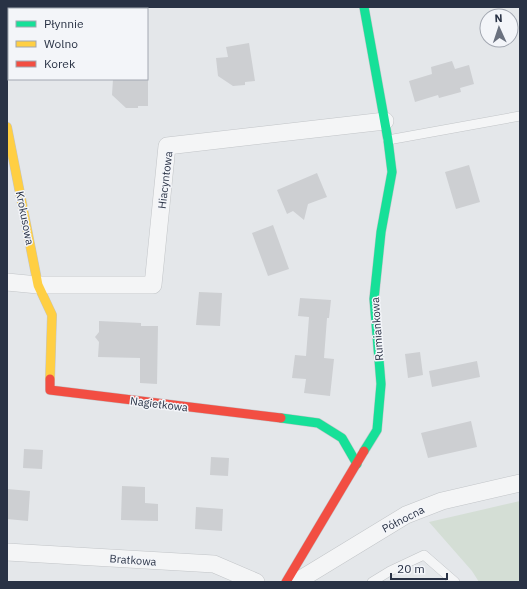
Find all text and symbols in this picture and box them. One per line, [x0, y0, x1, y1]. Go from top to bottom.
legend [8, 8, 148, 80]
north arrow [479, 8, 519, 48]
text: N [494, 11, 503, 25]
text: Płynnie [44, 16, 84, 31]
text: Wolno [44, 36, 78, 51]
text: Korek [44, 56, 76, 71]
street label: Hiacyntowa [155, 150, 175, 210]
street label: Krokusowa [13, 190, 37, 246]
street label: Rumiankowa [368, 297, 386, 361]
street label: Nagietkowa [129, 394, 189, 415]
street label: Północna [379, 502, 427, 536]
street label: Bratkowa [109, 551, 157, 569]
scale bar [391, 555, 447, 581]
text: 20 m [397, 561, 425, 576]

